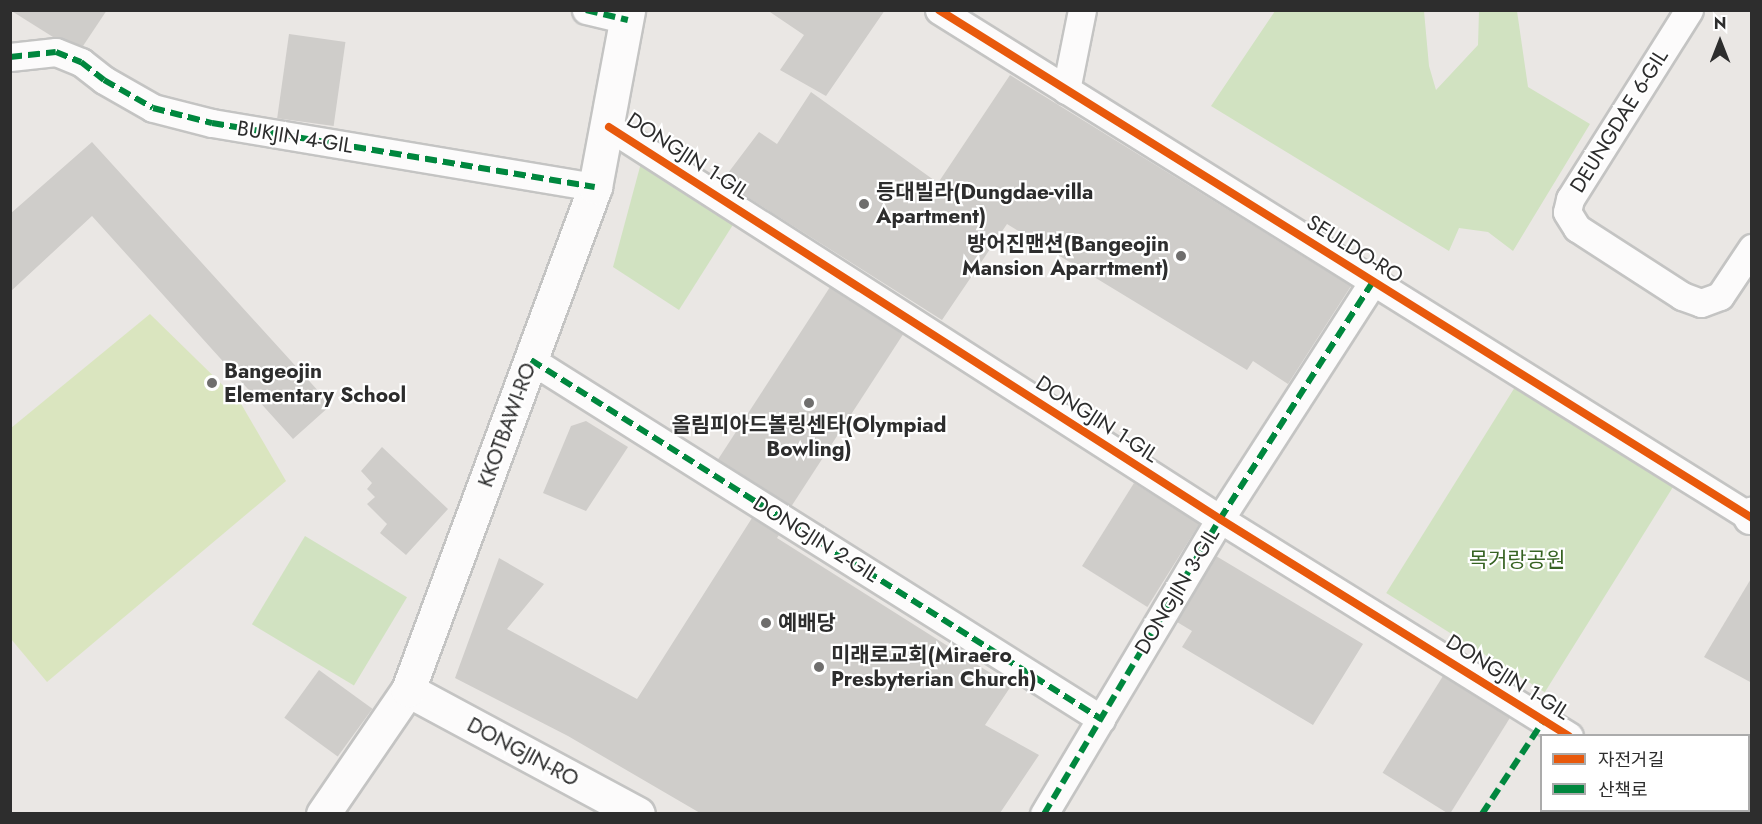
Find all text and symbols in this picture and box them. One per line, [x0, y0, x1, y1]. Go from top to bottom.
north arrow [1690, 12, 1750, 72]
text: N [1714, 12, 1726, 35]
street label: DEUNGDAE 6-GIL [1565, 45, 1673, 197]
street label: DONGJIN 1-GIL [622, 107, 754, 205]
street label: BUKJIN 4-GIL [235, 115, 355, 159]
place label: 등대빌라(Dungdae-villa Apartment) [876, 179, 1093, 229]
marker: 등대빌라(Dungdae-villa Apartment) [857, 197, 871, 211]
street label: SEULDO-RO [1302, 209, 1408, 289]
place label: 방어진맨션(Bangeojin Mansion Aparrtment) [962, 231, 1169, 281]
marker: 방어진맨션(Bangeojin Mansion Aparrtment) [1174, 249, 1188, 263]
place label: Bangeojin Elementary School [224, 358, 406, 408]
street label: KKOTBAWI-RO [473, 359, 541, 491]
street label: DONGJIN 1-GIL [1031, 370, 1163, 468]
marker: Bangeojin Elementary School [205, 376, 219, 390]
marker: 올림피아드볼링센타(Olympiad Bowling) [802, 396, 816, 410]
place label: 올림피아드볼링센타(Olympiad Bowling) [671, 412, 947, 462]
street label: DONGJIN 2-GIL [749, 490, 883, 588]
street label: DONGJIN 3-GIL [1129, 523, 1225, 659]
park label: 목거랑공원 [1469, 547, 1565, 573]
place label: 예배당 [778, 610, 836, 636]
marker: 예배당 [759, 616, 773, 630]
street label: DONGJIN 1-GIL [1442, 629, 1574, 725]
place label: 미래로교회(Miraero Presbyterian Church) [831, 642, 1037, 692]
marker: 미래로교회(Miraero Presbyterian Church) [812, 660, 826, 674]
street label: DONGJIN-RO [463, 712, 583, 792]
legend [1540, 734, 1750, 812]
text: 자전거길 [1598, 747, 1664, 773]
text: 산책로 [1598, 777, 1648, 803]

